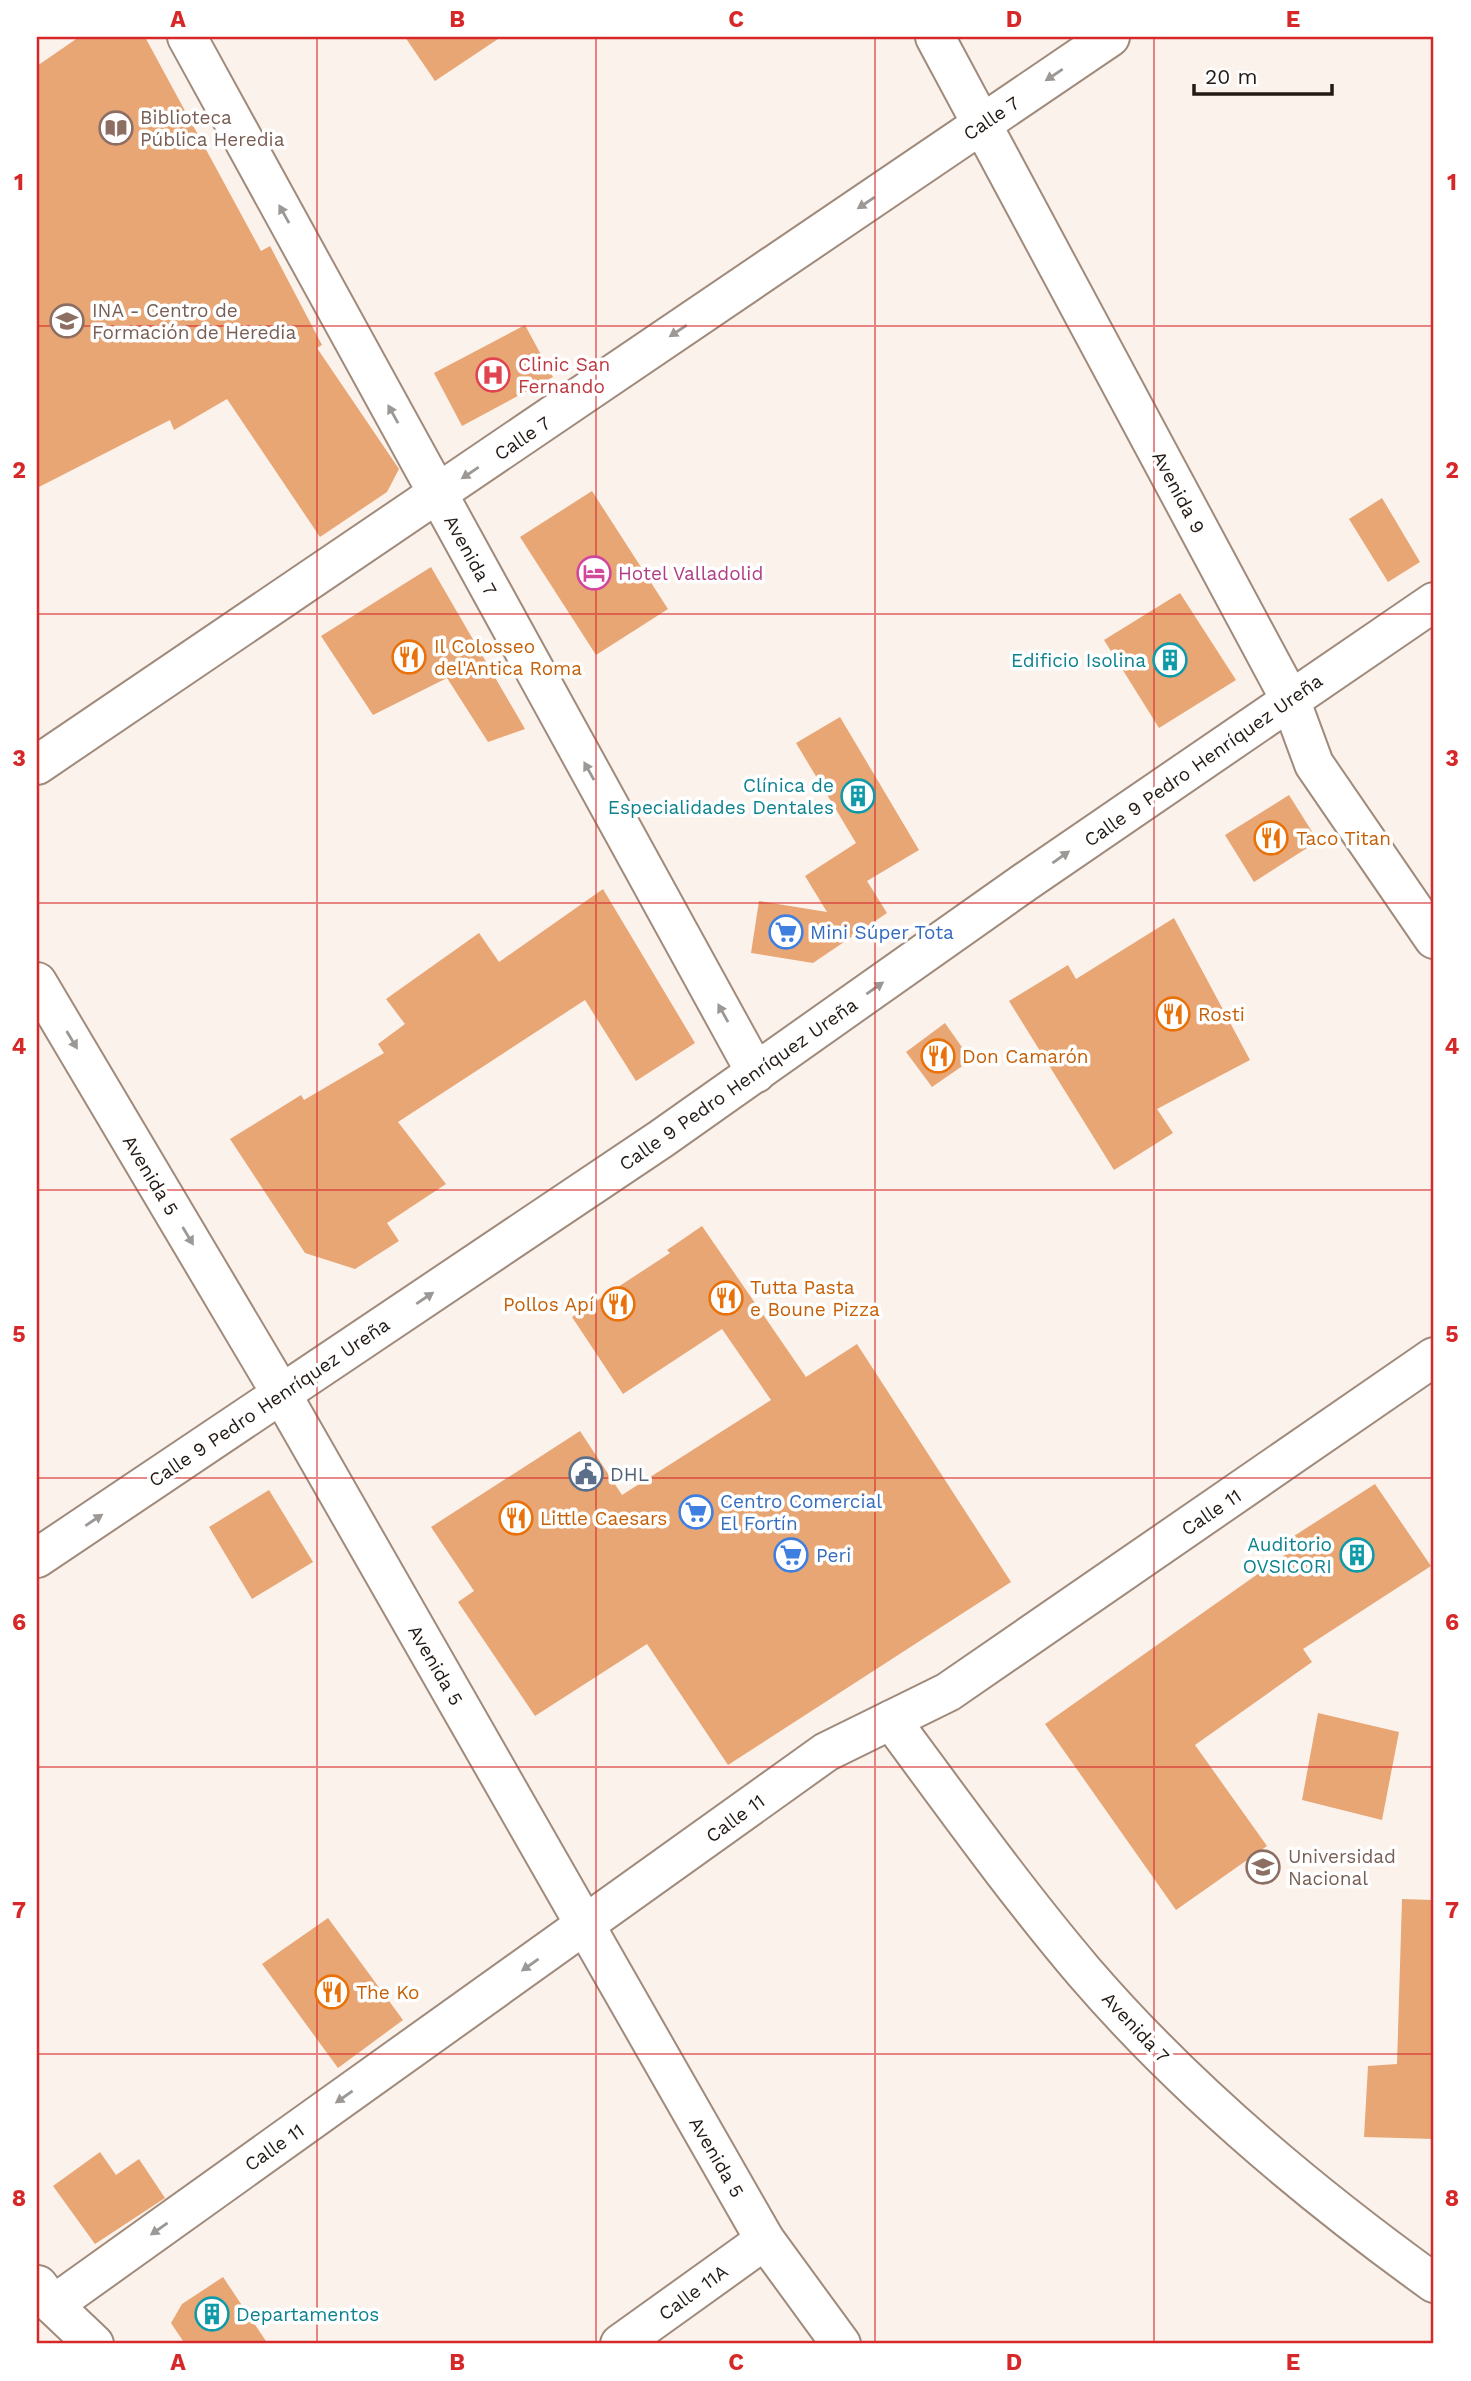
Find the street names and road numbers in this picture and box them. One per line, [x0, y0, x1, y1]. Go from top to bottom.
street label: Calle 7 [959, 91, 1024, 145]
street label: Calle 7 [490, 411, 555, 465]
street label: Avenida 9 [1147, 447, 1210, 537]
street label: Avenida 7 [439, 511, 502, 599]
street label: Calle 9 Pedro Henríquez Ureña [1080, 669, 1327, 852]
street label: Calle 9 Pedro Henríquez Ureña [615, 993, 862, 1176]
street label: Avenida 5 [118, 1131, 183, 1219]
street label: Calle 9 Pedro Henríquez Ureña [144, 1313, 394, 1492]
street label: Calle 11 [1177, 1484, 1246, 1541]
street label: Avenida 5 [403, 1621, 468, 1710]
street label: Calle 11 [701, 1789, 769, 1847]
street label: Avenida 7 [1097, 1987, 1174, 2067]
street label: Avenida 5 [684, 2113, 749, 2202]
street label: Calle 11 [240, 2119, 308, 2176]
street label: Calle 11A [654, 2259, 733, 2325]

